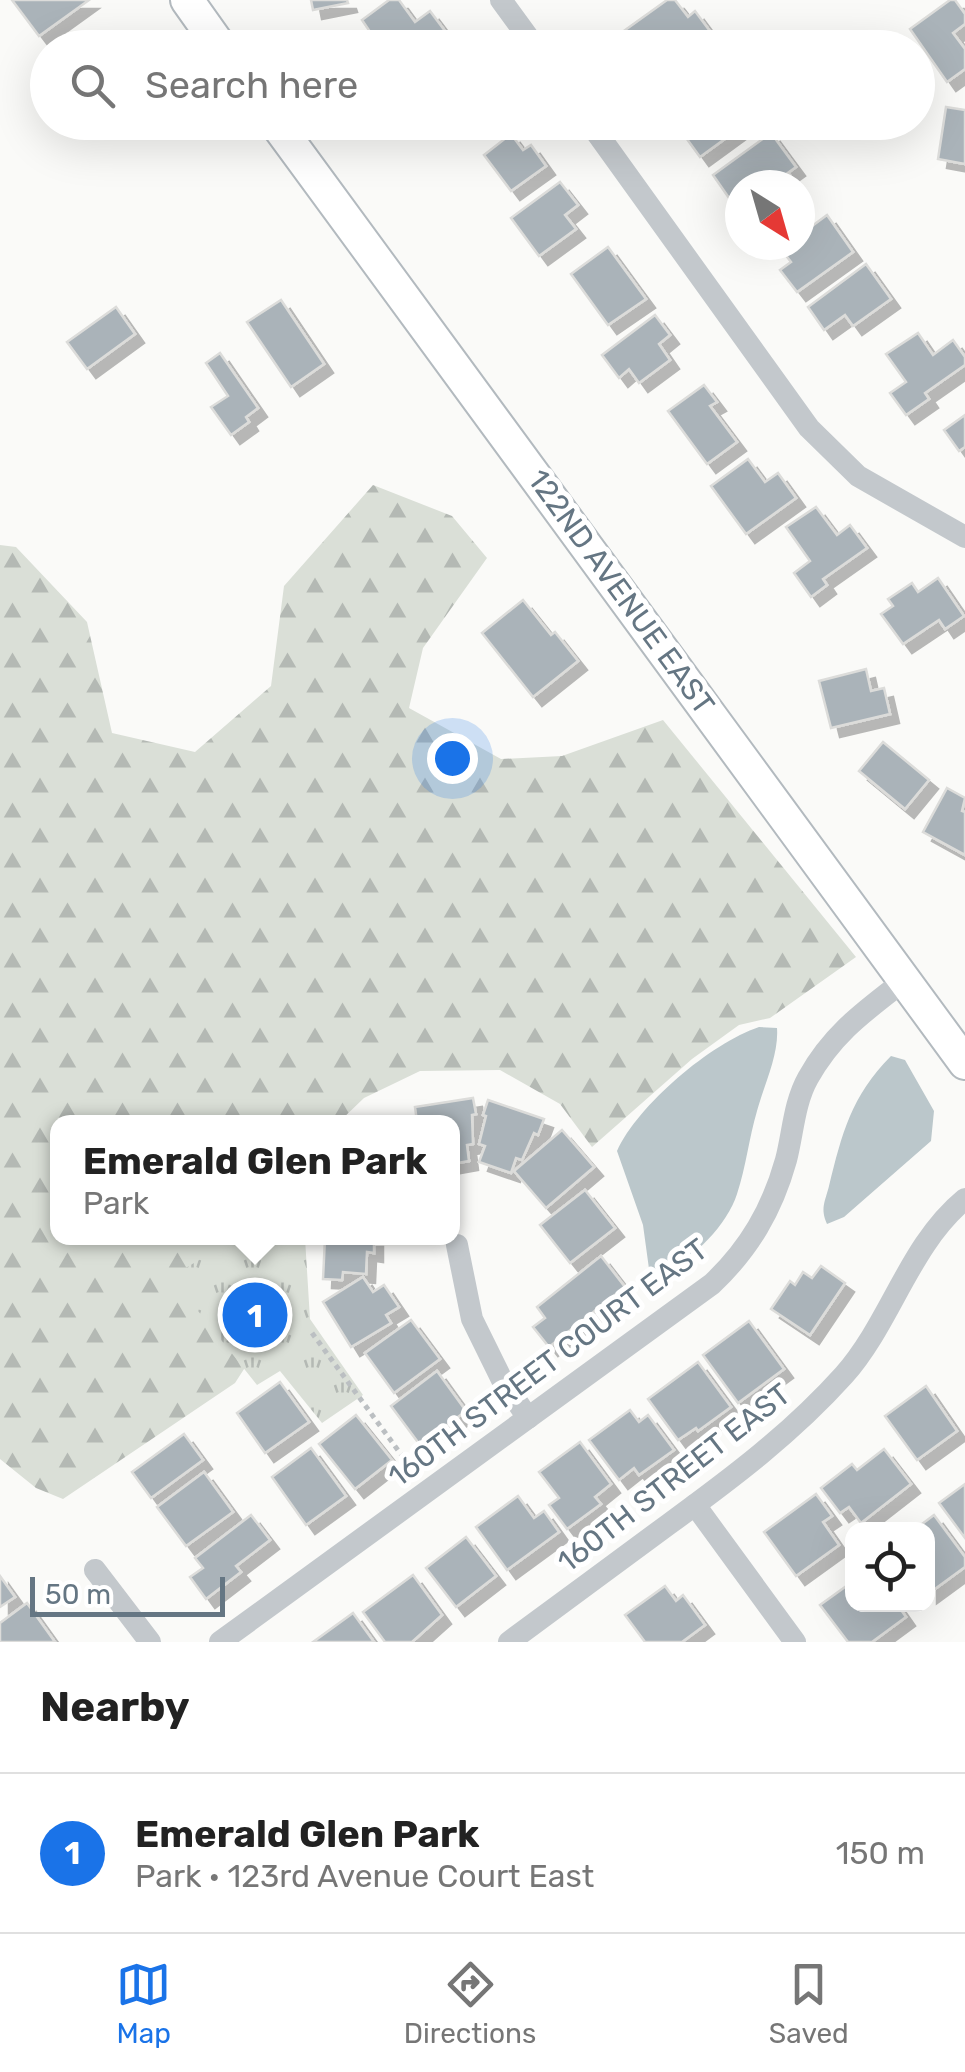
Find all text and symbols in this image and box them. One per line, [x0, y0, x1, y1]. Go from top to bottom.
search box [30, 30, 935, 140]
icon: search [65, 58, 120, 113]
text: Search here [145, 62, 358, 108]
north arrow [725, 170, 815, 260]
street label: 122ND AVENUE EAST [520, 463, 722, 721]
your location [427, 733, 478, 784]
popup [50, 1115, 460, 1245]
text: Emerald Glen Park [83, 1138, 427, 1184]
text: Park [83, 1184, 149, 1222]
street label: 160TH STREET COURT EAST [381, 1231, 715, 1495]
pin: 1 [222, 1278, 288, 1352]
street label: 160TH STREET EAST [550, 1376, 798, 1580]
map controls [845, 1522, 935, 1612]
button: locate [845, 1522, 935, 1612]
scale bar [30, 1572, 225, 1616]
text: 50 m [45, 1578, 111, 1611]
text: Nearby [40, 1682, 190, 1732]
text: Emerald Glen Park [135, 1811, 479, 1857]
text: 1 [65, 1834, 80, 1872]
text: 150 m [836, 1834, 925, 1872]
text: Park · 123rd Avenue Court East [135, 1857, 594, 1895]
tab: Map [116, 1957, 171, 2050]
tab: Directions [404, 1957, 536, 2050]
tab: Saved [769, 1957, 849, 2050]

